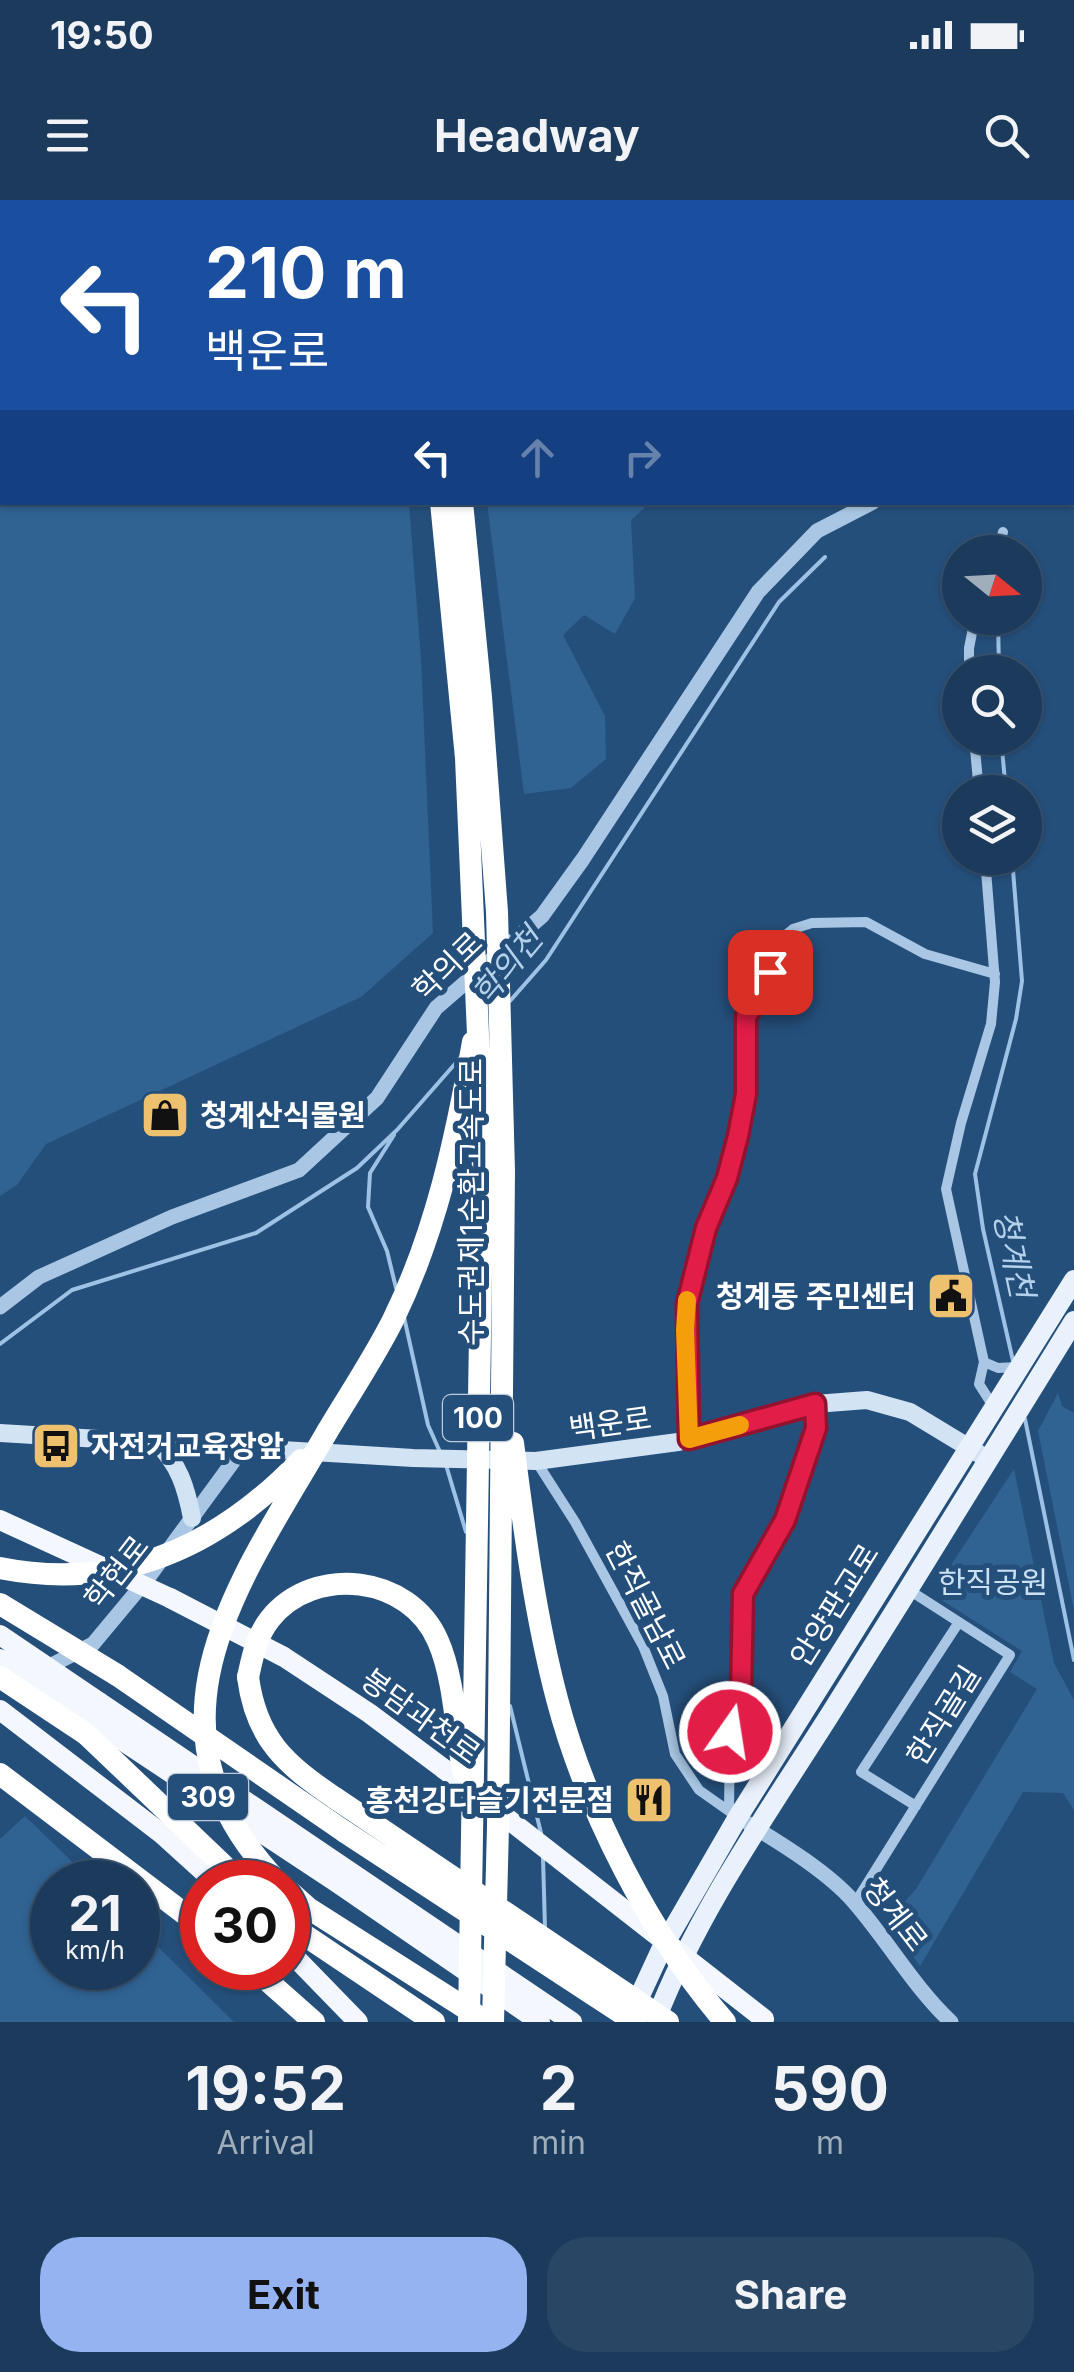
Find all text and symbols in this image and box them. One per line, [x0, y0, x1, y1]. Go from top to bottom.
text: 19:50 [50, 12, 154, 58]
icon: menu [40, 108, 95, 163]
text: Headway [434, 108, 640, 163]
icon: search [979, 108, 1034, 163]
text: 210 m [205, 230, 407, 315]
icon: left [40, 240, 170, 370]
text: 백운로 [205, 323, 329, 378]
icon: left [405, 430, 460, 485]
icon: ahead [510, 430, 565, 485]
icon: right [615, 430, 670, 485]
north arrow [942, 535, 1042, 635]
map controls [942, 535, 1042, 875]
button: search [942, 655, 1042, 755]
button: layers [942, 775, 1042, 875]
water label: 학의천 [464, 917, 553, 1012]
street label: 학의로 [405, 924, 489, 1008]
pin [728, 930, 813, 1015]
icon: arrive [743, 945, 798, 1000]
street label: 수도권제1순환고속도로 [453, 1058, 489, 1346]
shop icon: 청계산식물원 [139, 1089, 191, 1141]
place label: 청계산식물원 [200, 1097, 366, 1133]
water label: 청계천 [986, 1207, 1043, 1305]
public building icon: 청계동 주민센터 [925, 1270, 977, 1322]
place label: 청계동 주민센터 [716, 1278, 916, 1314]
road number: 100 [443, 1395, 513, 1441]
street label: 백운로 [566, 1399, 654, 1447]
bus stop icon: 자전거교육장앞 [30, 1420, 82, 1472]
place label: 자전거교육장앞 [91, 1428, 284, 1464]
street label: 학현로 [76, 1528, 156, 1616]
street label: 한직골남로 [599, 1535, 693, 1675]
street label: 안양판교로 [782, 1537, 886, 1673]
park label: 한직공원 [938, 1564, 1048, 1600]
street label: 한직골길 [898, 1659, 988, 1771]
street label: 봉담과천로 [355, 1661, 487, 1771]
position arrow [678, 1680, 782, 1784]
road number: 309 [168, 1774, 248, 1820]
restaurant icon: 홍천깅다슬기전문점 [623, 1774, 675, 1826]
place label: 홍천깅다슬기전문점 [366, 1782, 614, 1818]
speed limit sign: 30 [180, 1860, 310, 1990]
street label: 청계로 [856, 1870, 936, 1958]
text: 21 [68, 1883, 122, 1943]
text: km/h [65, 1935, 125, 1965]
text: 19:52 [185, 2052, 346, 2124]
text: 2 [540, 2052, 578, 2124]
text: 590 [771, 2052, 889, 2124]
text: Arrival [216, 2123, 315, 2162]
text: min [531, 2123, 586, 2162]
text: m [816, 2123, 844, 2162]
button: Exit [40, 2237, 527, 2352]
button: Share [547, 2237, 1034, 2352]

